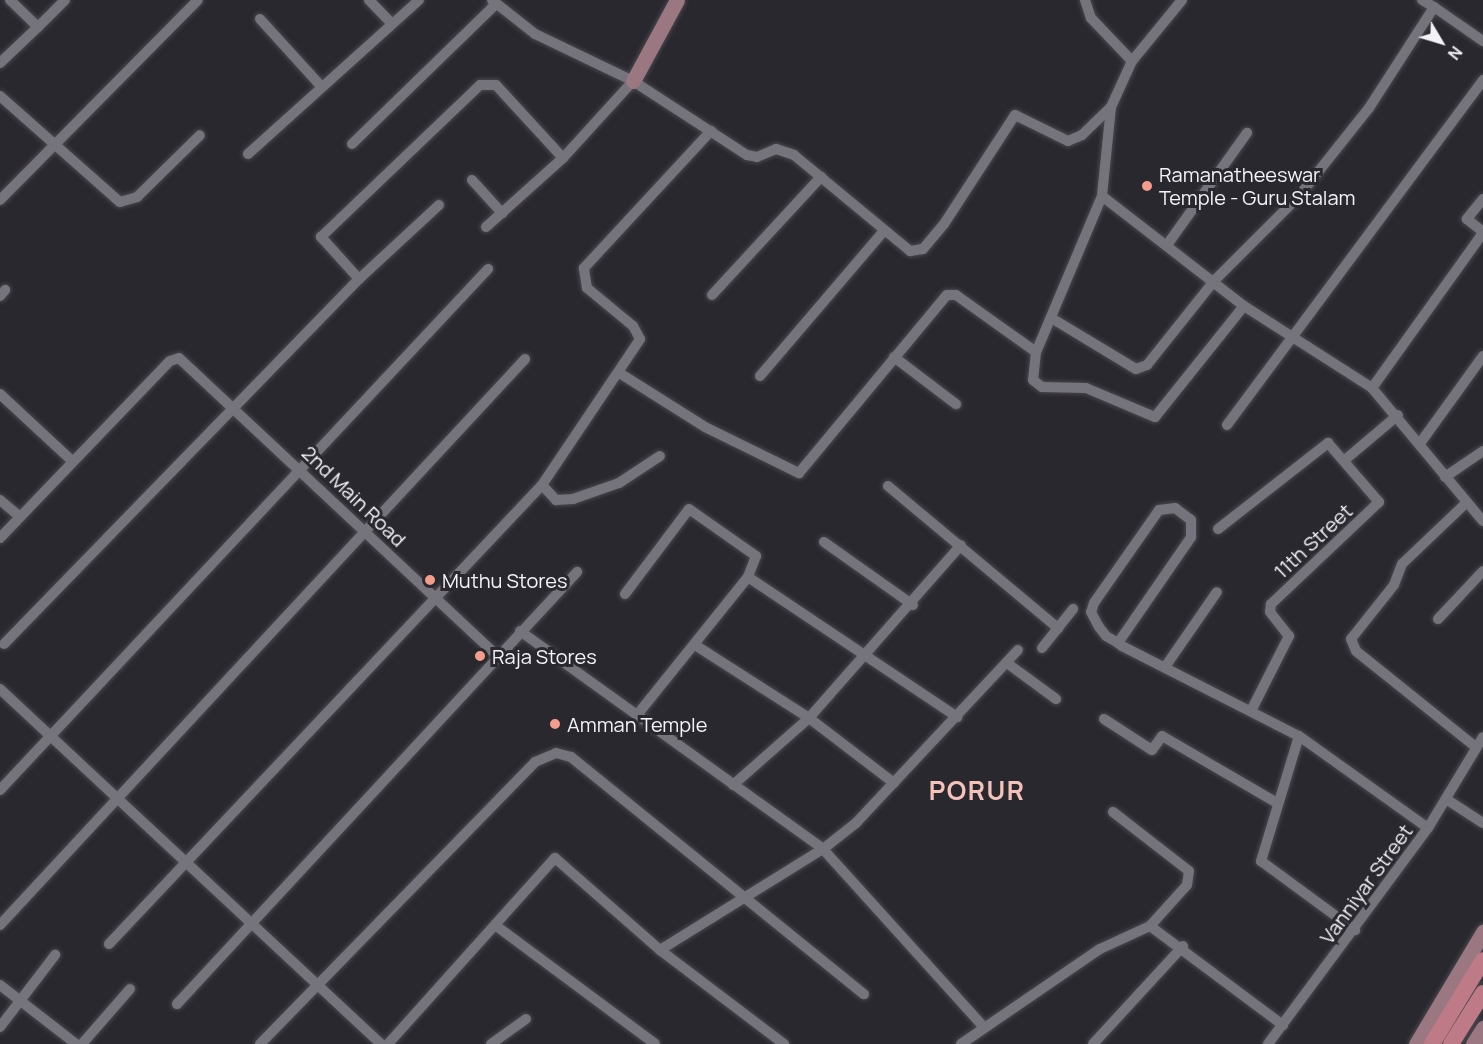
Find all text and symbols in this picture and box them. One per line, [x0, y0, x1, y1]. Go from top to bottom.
north arrow [1411, 12, 1471, 72]
text: N [1443, 42, 1467, 64]
place label: Ramanatheeswar Temple - Guru Stalam [1159, 162, 1356, 209]
marker: Ramanatheeswar Temple - Guru Stalam [1140, 179, 1154, 193]
street label: 2nd Main Road [297, 441, 411, 551]
street label: 11th Street [1269, 499, 1357, 583]
place label: Muthu Stores [442, 568, 567, 592]
marker: Muthu Stores [423, 573, 437, 587]
place label: Raja Stores [492, 644, 597, 668]
marker: Raja Stores [473, 649, 487, 663]
place label: Amman Temple [567, 712, 707, 736]
marker: Amman Temple [548, 717, 562, 731]
district label: PORUR [929, 775, 1025, 807]
street label: Vanniyar Street [1315, 820, 1417, 948]

